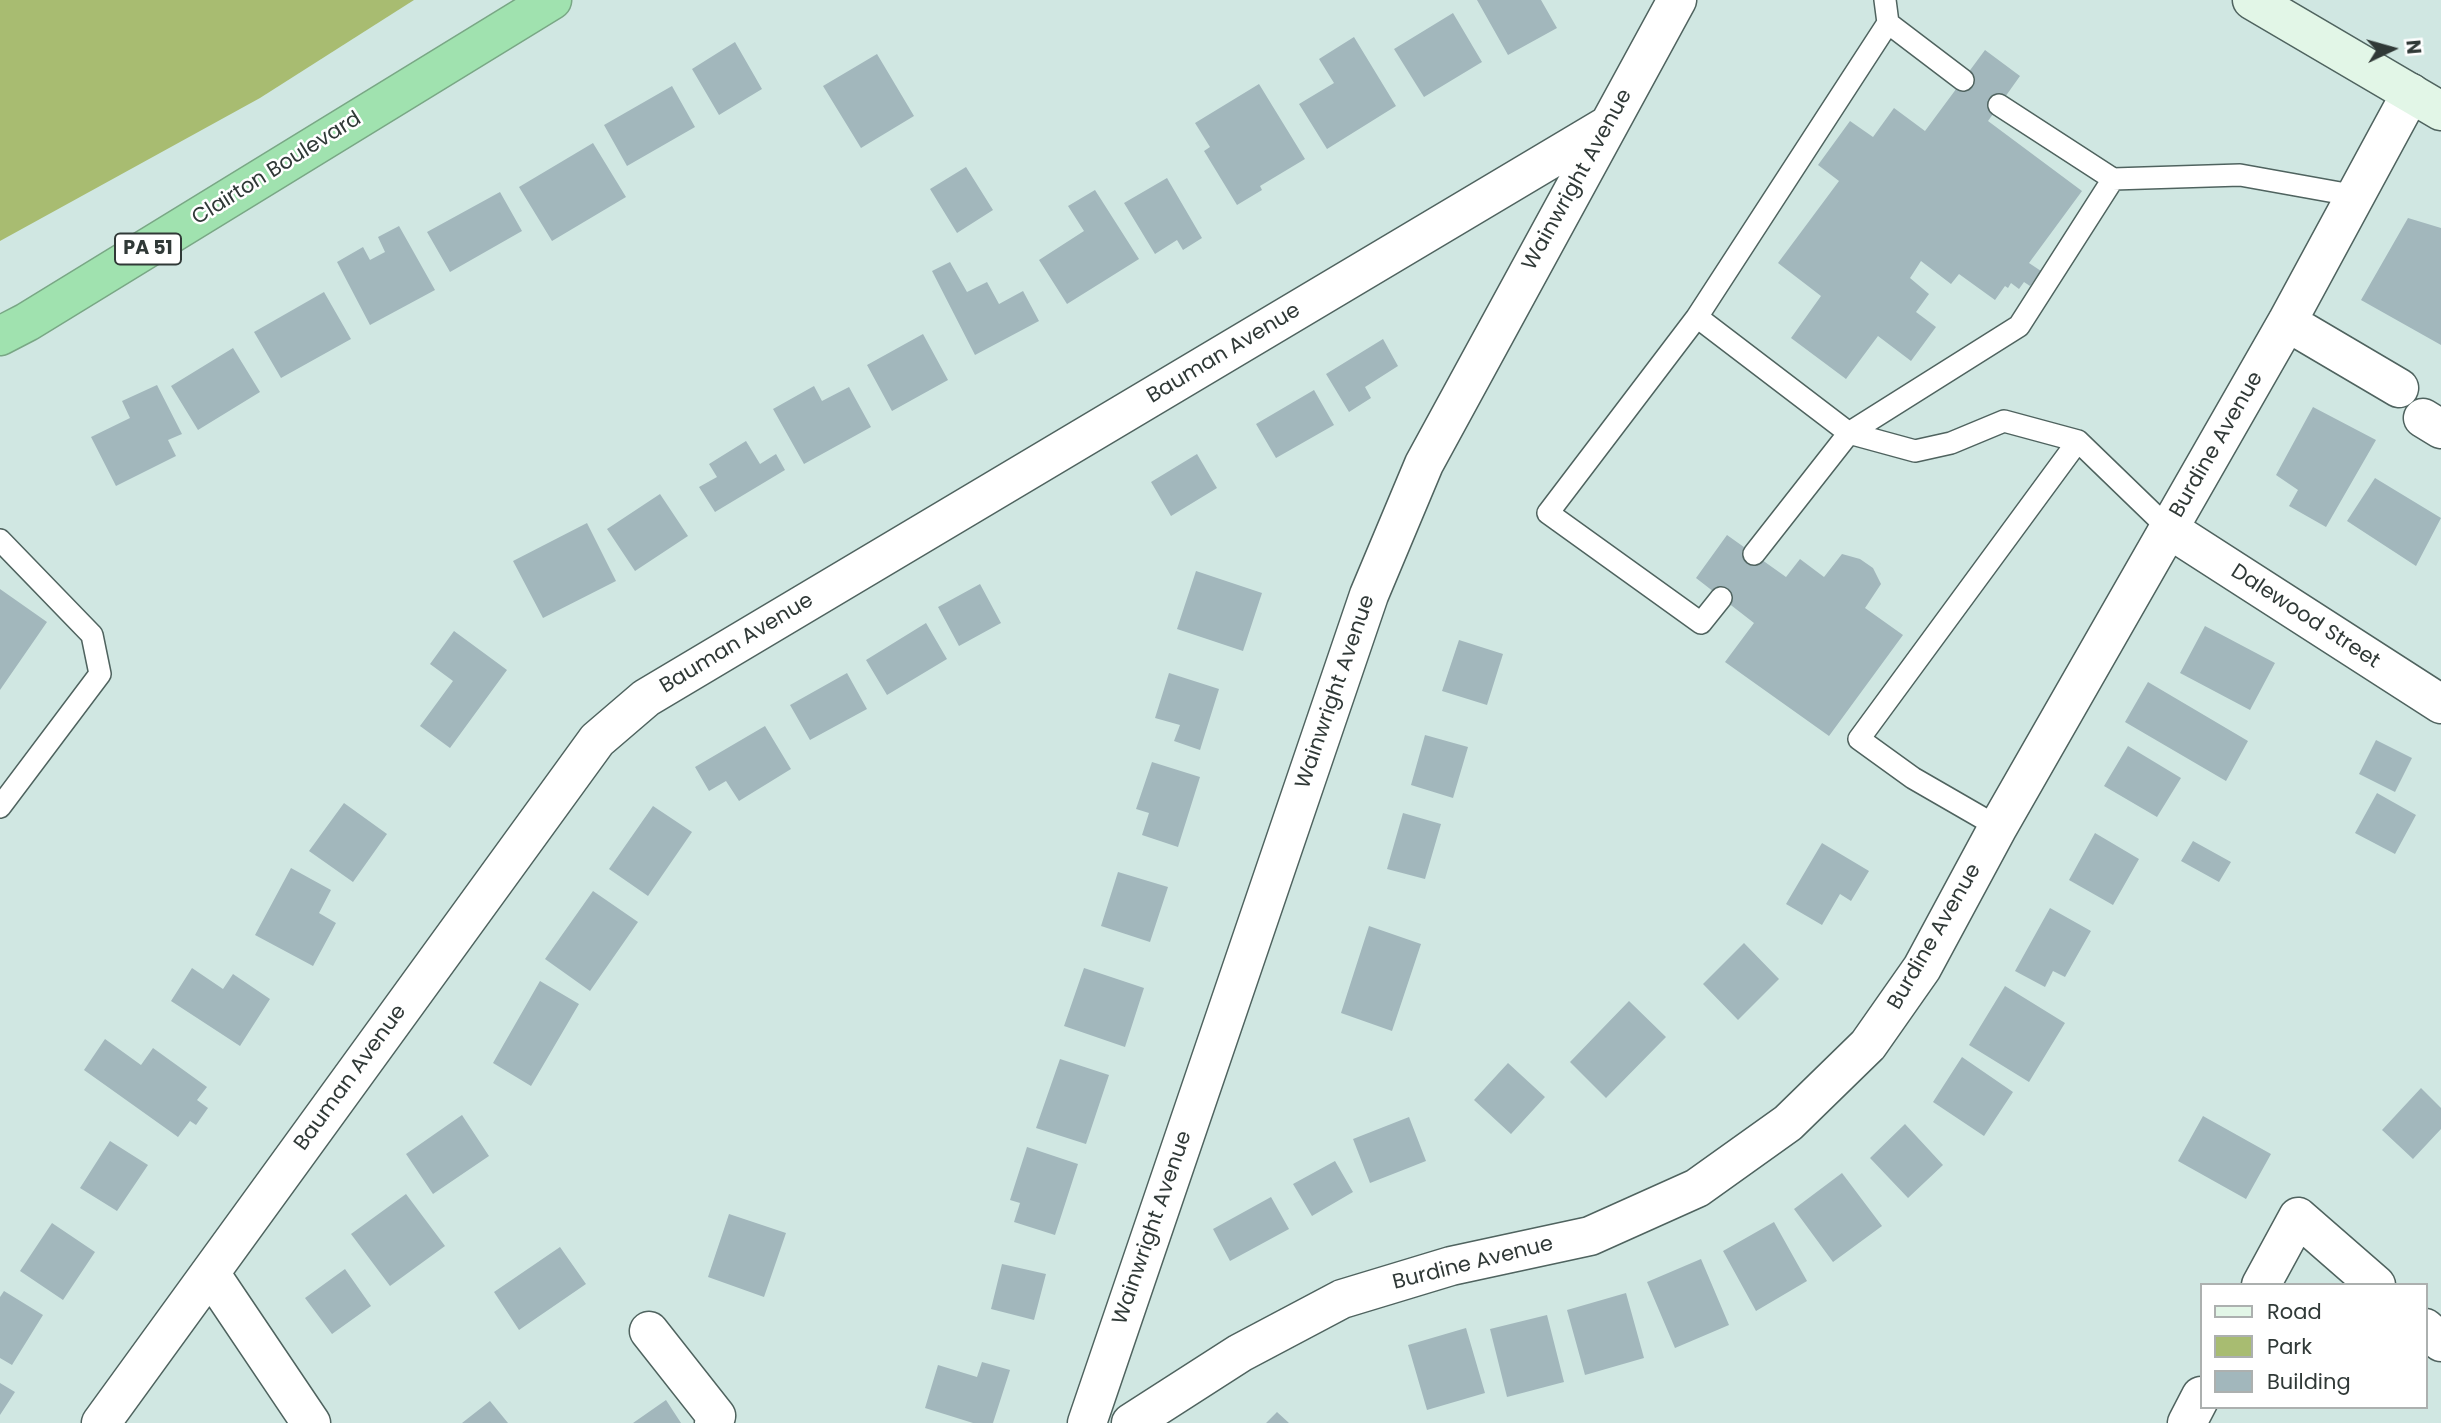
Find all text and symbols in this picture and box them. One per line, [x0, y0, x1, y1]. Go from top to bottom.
north arrow [2357, 14, 2427, 84]
text: N [2399, 39, 2427, 55]
street label: Wainwright Avenue [1518, 85, 1638, 275]
street label: Clairton Boulevard [188, 107, 366, 231]
road number: PA 51 [115, 233, 181, 264]
street label: Bauman Avenue [1143, 298, 1305, 410]
street label: Burdine Avenue [2165, 367, 2269, 523]
street label: Dalewood Street [2226, 559, 2384, 675]
street label: Bauman Avenue [656, 588, 818, 700]
street label: Wainwright Avenue [1291, 592, 1381, 792]
street label: Burdine Avenue [1883, 859, 1987, 1015]
street label: Bauman Avenue [290, 1000, 412, 1156]
street label: Wainwright Avenue [1108, 1128, 1198, 1328]
street label: Burdine Avenue [1390, 1232, 1556, 1296]
legend [2200, 1283, 2427, 1409]
text: Road [2267, 1297, 2322, 1326]
text: Park [2267, 1332, 2312, 1361]
text: Building [2267, 1367, 2351, 1396]

